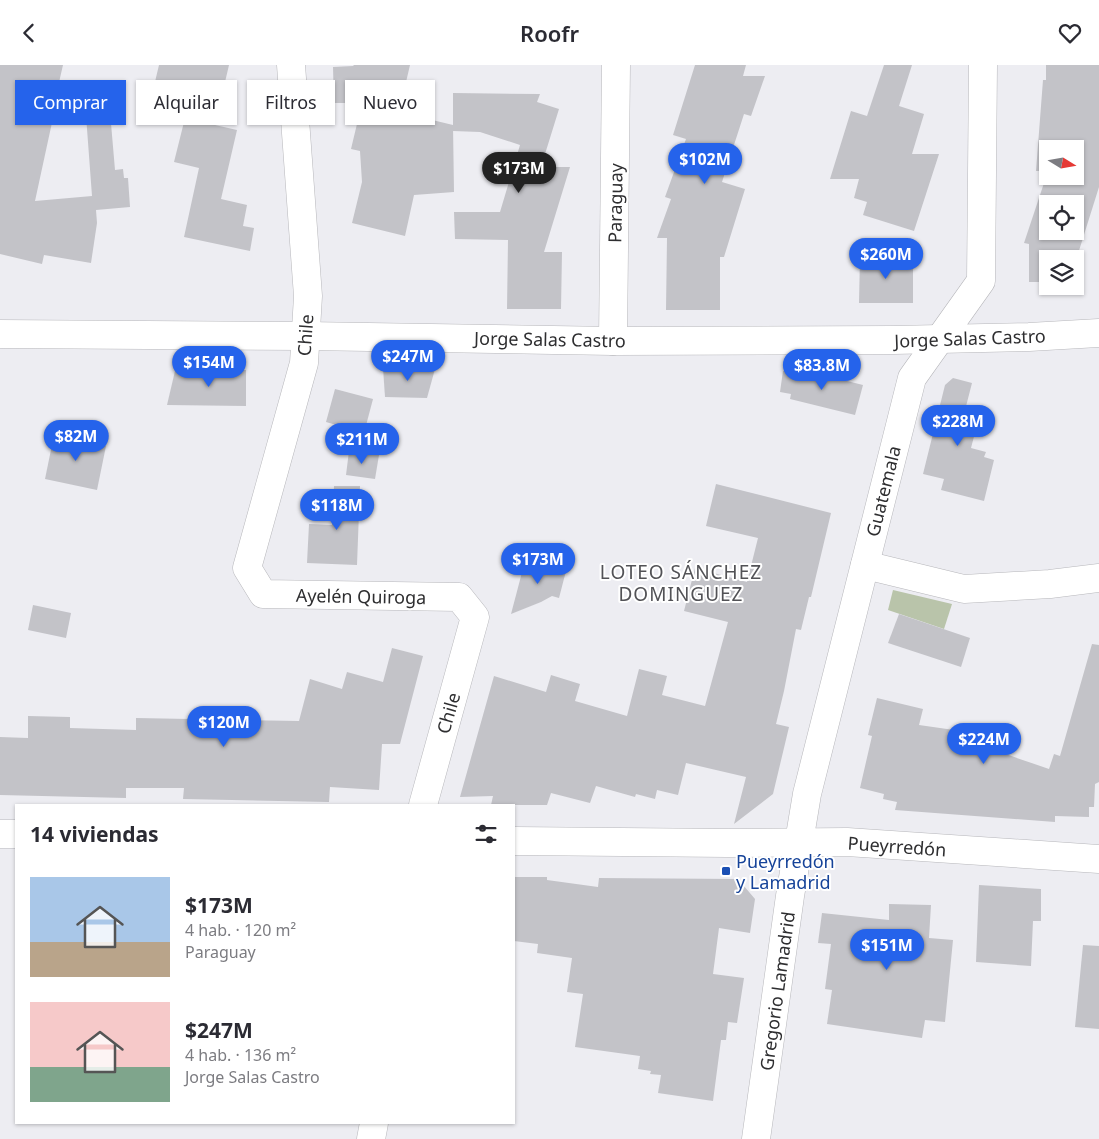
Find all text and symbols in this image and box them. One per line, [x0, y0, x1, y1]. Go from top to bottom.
text: Roofr [520, 18, 579, 48]
icon: back [15, 19, 43, 47]
icon: heart [1056, 19, 1084, 47]
chip: Comprar [15, 80, 126, 125]
chip: Alquilar [136, 80, 237, 125]
chip: Filtros [247, 80, 335, 125]
chip: Nuevo [345, 80, 435, 125]
north arrow [1039, 140, 1084, 185]
map controls [1039, 140, 1084, 295]
pin: $102M [670, 143, 740, 185]
text: $102M [679, 148, 731, 170]
pin: $173M [484, 151, 554, 194]
text: $173M [493, 157, 545, 179]
street label: Paraguay [602, 162, 628, 243]
button: locate [1039, 195, 1084, 240]
pin: $260M [851, 237, 921, 280]
text: $260M [860, 243, 912, 265]
button: layers [1039, 250, 1084, 295]
street label: Chile [292, 313, 318, 357]
street label: Jorge Salas Castro [892, 323, 1046, 353]
street label: Jorge Salas Castro [472, 326, 626, 352]
pin: $247M [373, 339, 443, 382]
pin: $154M [174, 345, 244, 388]
text: $247M [382, 345, 434, 367]
pin: $83.8M [781, 349, 863, 391]
text: $154M [183, 351, 235, 373]
text: $83.8M [794, 354, 850, 376]
pin: $228M [923, 405, 993, 447]
text: $228M [932, 410, 984, 432]
pin: $82M [46, 419, 106, 462]
pin: $211M [327, 423, 397, 465]
text: $82M [55, 425, 97, 447]
text: $211M [336, 428, 388, 450]
street label: Guatemala [860, 443, 906, 539]
pin: $118M [302, 489, 372, 531]
text: $118M [311, 494, 363, 516]
pin: $173M [503, 543, 573, 585]
text: $173M [512, 548, 564, 570]
district label: LOTEO SÁNCHEZ DOMINGUEZ [600, 559, 762, 607]
street label: Ayelén Quiroga [296, 583, 426, 609]
street label: Chile [431, 690, 465, 736]
pin: $120M [189, 705, 259, 748]
text: $120M [198, 711, 250, 733]
pin: $224M [949, 723, 1019, 765]
text: $224M [958, 728, 1010, 750]
text: 14 viviendas [30, 820, 159, 848]
icon: filters [472, 820, 500, 848]
street label: Pueyrredón [847, 831, 947, 861]
place label: Pueyrredón y Lamadrid [736, 849, 835, 894]
marker: Pueyrredón y Lamadrid [720, 865, 732, 877]
text: $173M [185, 891, 253, 919]
icon: home [70, 897, 130, 957]
street label: Gregorio Lamadrid [754, 910, 800, 1072]
text: 4 hab. · 120 m² [185, 919, 296, 941]
pin: $151M [852, 929, 922, 971]
text: $151M [861, 934, 913, 956]
text: Paraguay [185, 941, 256, 963]
text: $247M [185, 1016, 253, 1044]
icon: home [70, 1022, 130, 1082]
text: 4 hab. · 136 m² [185, 1044, 296, 1066]
text: Jorge Salas Castro [185, 1066, 320, 1088]

